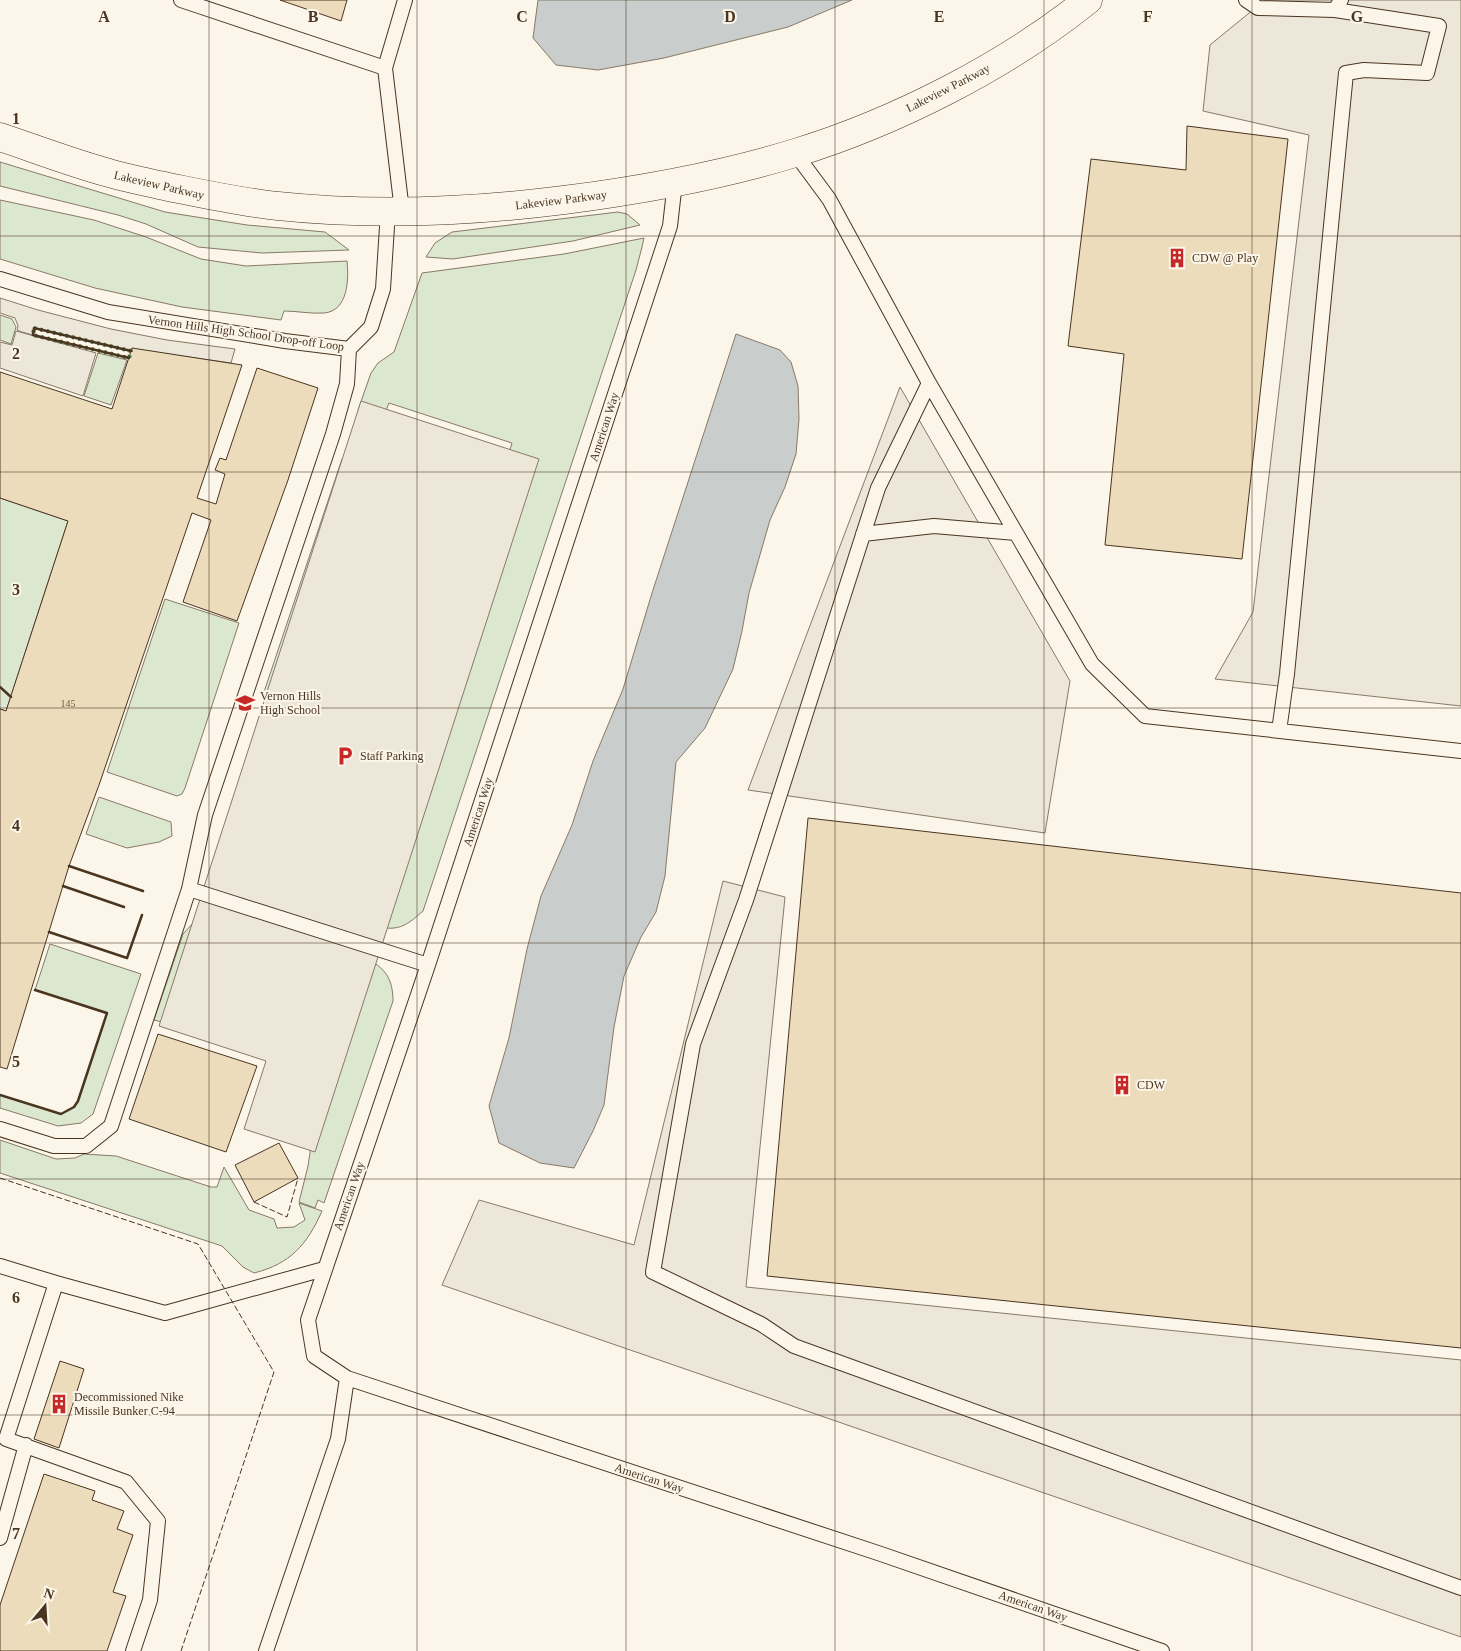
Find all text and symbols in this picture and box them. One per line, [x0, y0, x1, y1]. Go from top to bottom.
text: A [98, 8, 110, 25]
text: B [308, 8, 319, 25]
text: C [516, 8, 528, 25]
text: D [724, 8, 736, 25]
text: E [934, 8, 944, 25]
text: F [1143, 8, 1153, 25]
text: G [1351, 8, 1364, 25]
street label: Lakeview Parkway [904, 61, 992, 115]
text: 1 [12, 110, 20, 127]
street label: Lakeview Parkway [112, 168, 206, 202]
street label: Lakeview Parkway [514, 187, 608, 213]
building icon: CDW @ Play [1166, 247, 1188, 269]
place label: CDW @ Play [1192, 251, 1258, 265]
street label: Vernon Hills High School Drop-off Loop [147, 312, 345, 354]
text: 2 [12, 345, 20, 362]
street label: American Way [586, 391, 622, 463]
text: 3 [12, 581, 20, 598]
place label: Vernon Hills High School [260, 689, 321, 717]
school or university icon: Vernon Hills High School [234, 692, 256, 714]
house number: 145 [61, 698, 76, 709]
parking icon: Staff Parking [334, 745, 356, 767]
place label: Staff Parking [360, 749, 423, 763]
street label: American Way [460, 776, 496, 848]
text: 4 [12, 817, 20, 834]
text: 5 [12, 1053, 20, 1070]
building icon: CDW [1111, 1074, 1133, 1096]
place label: CDW [1137, 1078, 1166, 1092]
street label: American Way [331, 1160, 367, 1232]
text: 6 [12, 1289, 20, 1306]
place label: Decommissioned Nike Missile Bunker C-94 [74, 1390, 184, 1418]
building icon: Decommissioned Nike Missile Bunker C-94 [48, 1393, 70, 1415]
street label: American Way [613, 1460, 685, 1496]
text: 7 [12, 1525, 20, 1542]
north arrow [20, 1581, 70, 1631]
text: N [42, 1585, 56, 1603]
street label: American Way [997, 1588, 1069, 1624]

